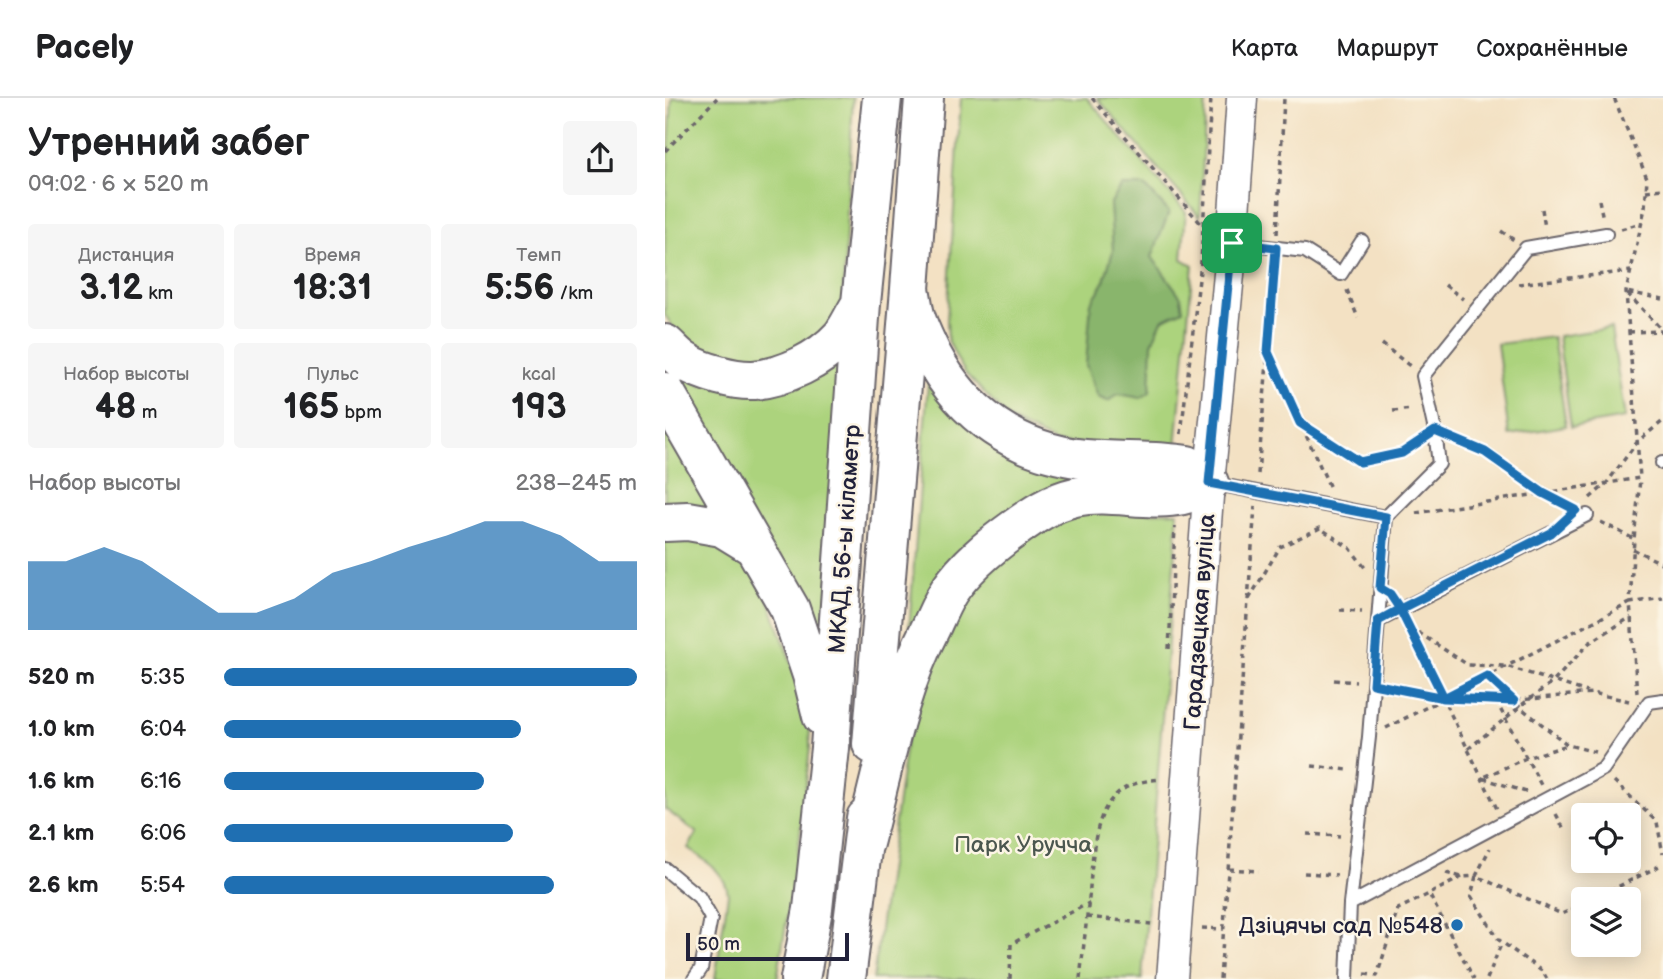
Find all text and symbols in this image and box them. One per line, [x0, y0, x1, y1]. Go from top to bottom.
text: Pacely [35, 28, 134, 68]
text: Карта [1231, 34, 1298, 63]
text: Маршрут [1336, 34, 1438, 63]
text: Сохранённые [1476, 34, 1628, 63]
text: Утренний забег [28, 121, 310, 166]
button: share [563, 121, 637, 195]
text: 09:02 · 6 × 520 m [28, 170, 209, 198]
pin [1202, 213, 1262, 273]
icon: arrive [1213, 224, 1251, 262]
text: Дистанция [78, 244, 174, 267]
text: Время [304, 244, 361, 267]
text: Темп [516, 244, 561, 267]
text: 3.12 [79, 267, 143, 310]
text: 18:31 [293, 267, 372, 310]
text: 5:56 [484, 267, 554, 310]
text: km [143, 282, 173, 305]
text: /km [554, 282, 593, 305]
text: Набор высоты [63, 363, 189, 386]
text: Пульс [306, 363, 359, 386]
text: kcal [522, 363, 556, 386]
text: 48 [95, 386, 137, 429]
text: 165 [283, 386, 339, 429]
text: 193 [511, 386, 567, 429]
text: m [137, 401, 157, 424]
text: bpm [339, 401, 382, 424]
street label: МКАД, 56-ы кіламетр [823, 424, 867, 654]
text: Набор высоты [28, 469, 181, 497]
text: 238–245 m [516, 469, 637, 497]
street label: Гарадзецкая вуліца [1178, 512, 1222, 731]
text: 520 m [28, 663, 95, 691]
text: 5:35 [140, 663, 185, 691]
text: 1.0 km [28, 715, 95, 743]
text: 6:04 [140, 715, 186, 743]
text: 1.6 km [28, 767, 95, 795]
text: 6:16 [140, 767, 182, 795]
map controls [1571, 803, 1641, 957]
button: locate [1571, 803, 1641, 873]
text: 2.1 km [28, 819, 94, 847]
text: 6:06 [140, 819, 186, 847]
park label: Парк Уручча [954, 831, 1093, 859]
text: 2.6 km [28, 871, 99, 899]
text: 5:54 [140, 871, 185, 899]
button: layers [1571, 887, 1641, 957]
place label: Дзіцячы сад №548 [1239, 912, 1443, 940]
marker: Дзіцячы сад №548 [1449, 917, 1465, 933]
scale bar [686, 930, 849, 962]
text: 50 m [697, 933, 740, 956]

